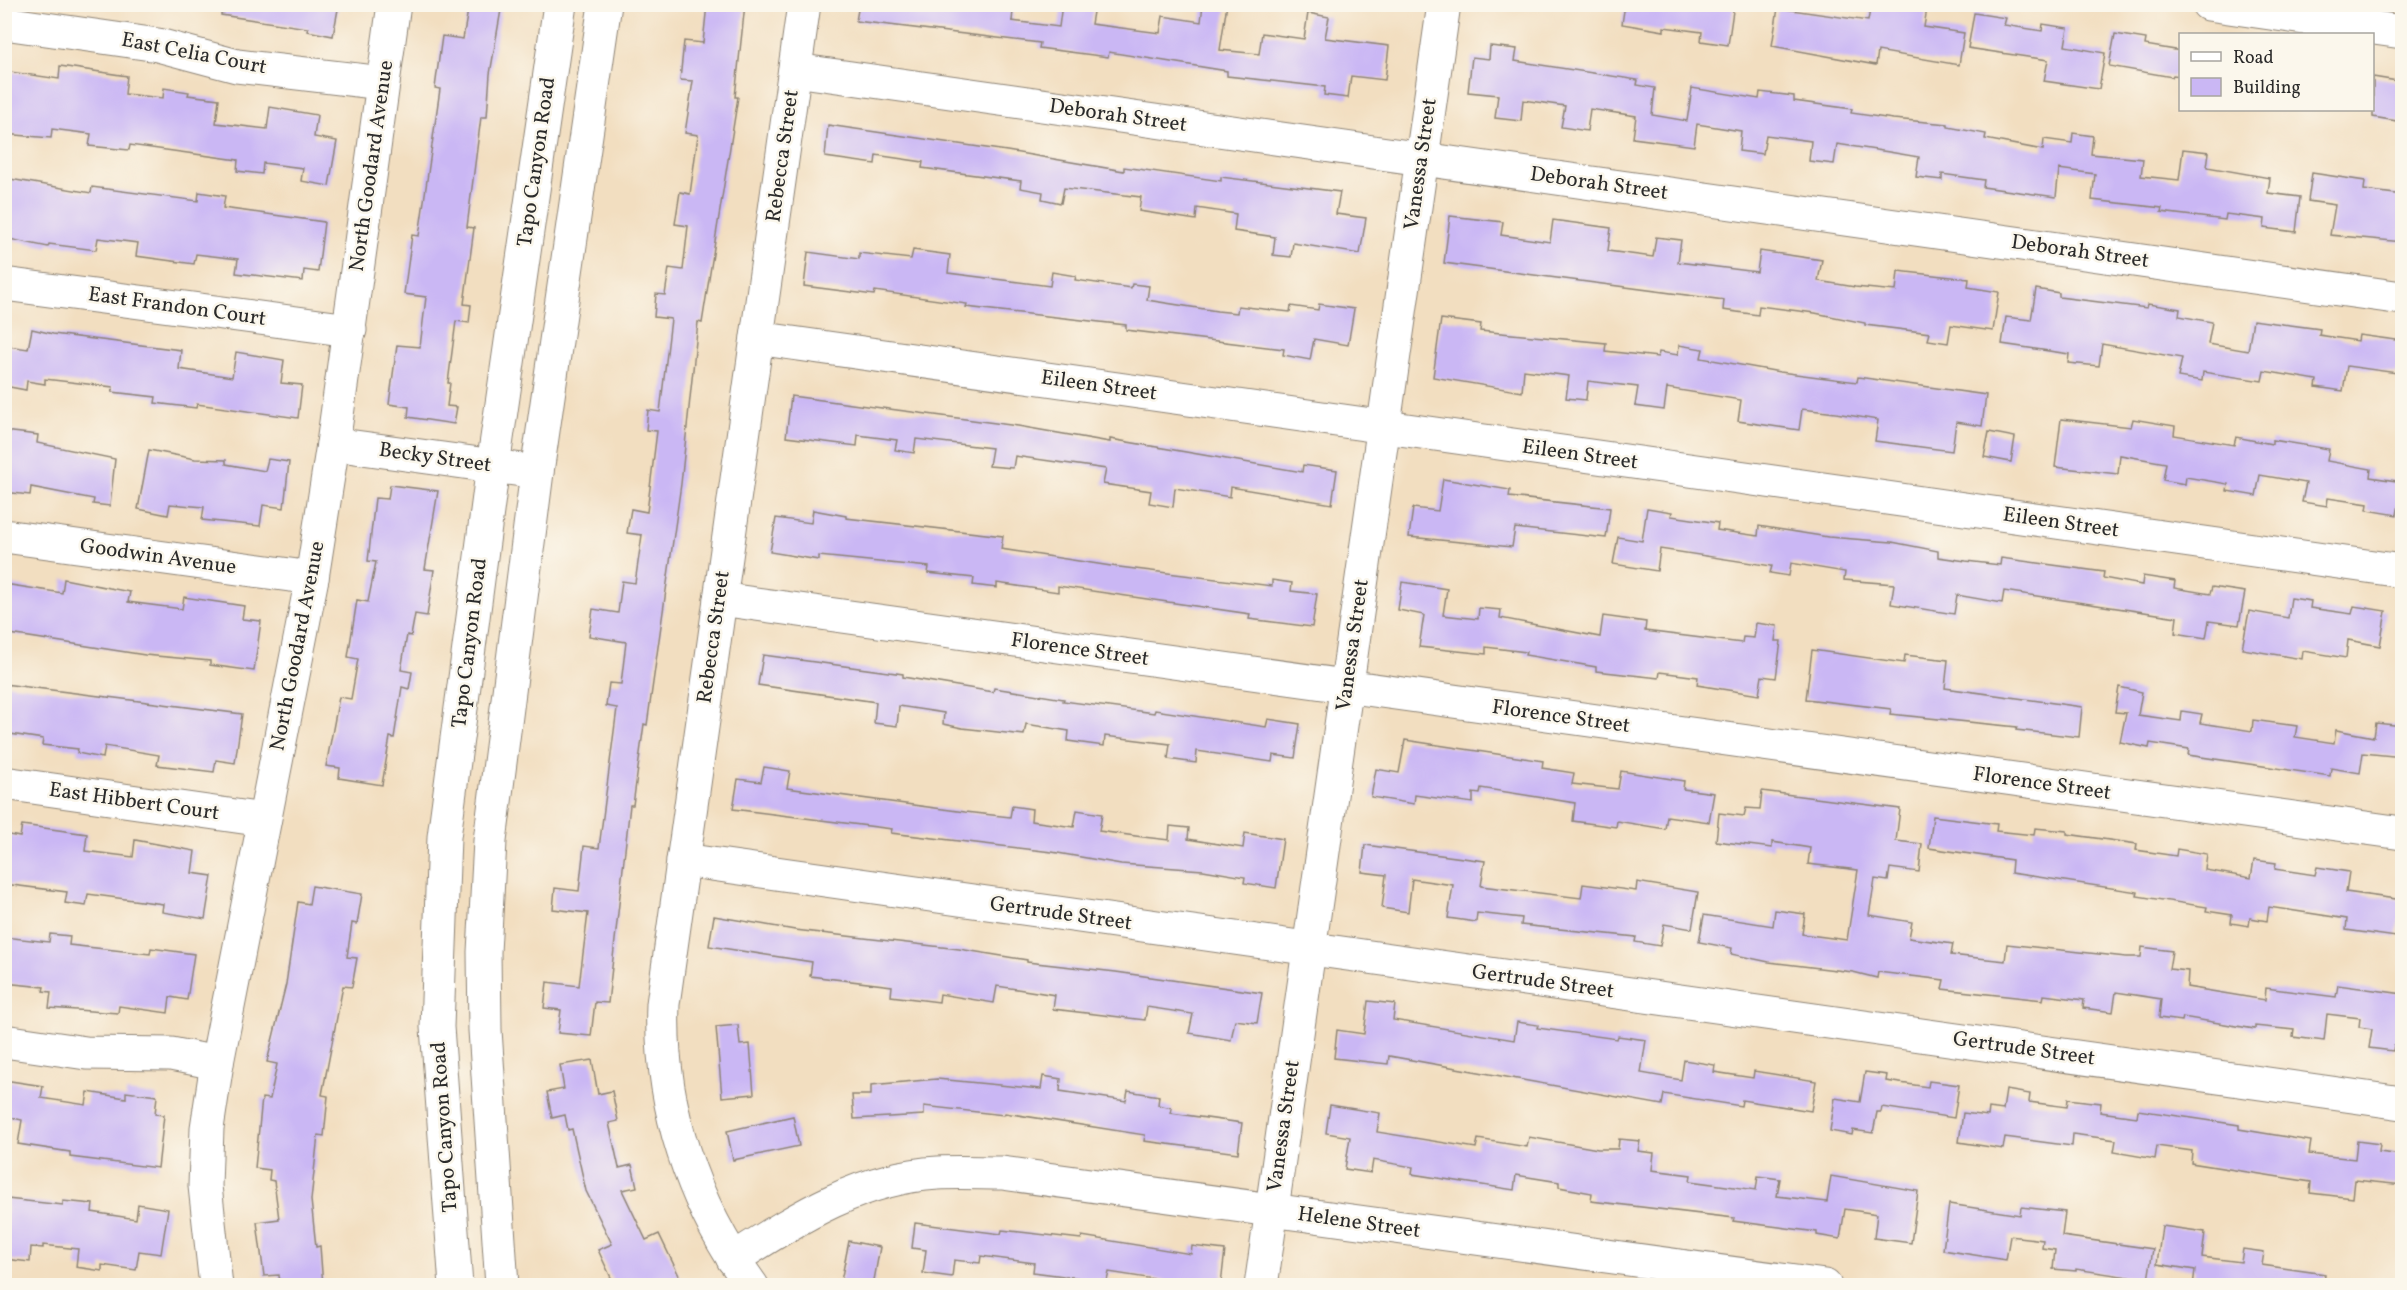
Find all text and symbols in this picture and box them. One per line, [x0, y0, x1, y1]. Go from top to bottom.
street label: East Celia Court [119, 26, 269, 82]
legend [2179, 33, 2374, 111]
text: Road [2233, 46, 2274, 71]
street label: North Goodard Avenue [343, 58, 401, 274]
street label: Tapo Canyon Road [511, 75, 563, 249]
text: Building [2233, 76, 2301, 101]
street label: Rebecca Street [759, 88, 807, 224]
street label: Deborah Street [1047, 92, 1189, 140]
street label: Vanessa Street [1397, 96, 1445, 232]
street label: Deborah Street [1528, 160, 1670, 208]
street label: Deborah Street [2009, 228, 2151, 276]
street label: East Frandon Court [86, 280, 268, 334]
street label: Eileen Street [1039, 364, 1159, 408]
street label: Eileen Street [1520, 433, 1640, 477]
street label: Becky Street [377, 436, 493, 480]
street label: Eileen Street [2001, 501, 2121, 545]
street label: Goodwin Avenue [78, 532, 238, 582]
street label: North Goodard Avenue [263, 539, 333, 753]
street label: Tapo Canyon Road [445, 556, 495, 730]
street label: Rebecca Street [690, 569, 738, 705]
street label: Vanessa Street [1329, 577, 1377, 713]
street label: Florence Street [1009, 626, 1151, 674]
street label: Florence Street [1490, 693, 1632, 741]
street label: Florence Street [1971, 760, 2113, 808]
street label: East Hibbert Court [47, 776, 221, 828]
street label: Gertrude Street [988, 890, 1134, 938]
street label: Gertrude Street [1470, 958, 1616, 1006]
street label: Gertrude Street [1951, 1025, 2097, 1073]
street label: Tapo Canyon Road [425, 1041, 465, 1213]
street label: Vanessa Street [1260, 1058, 1308, 1194]
street label: Helene Street [1296, 1200, 1422, 1246]

